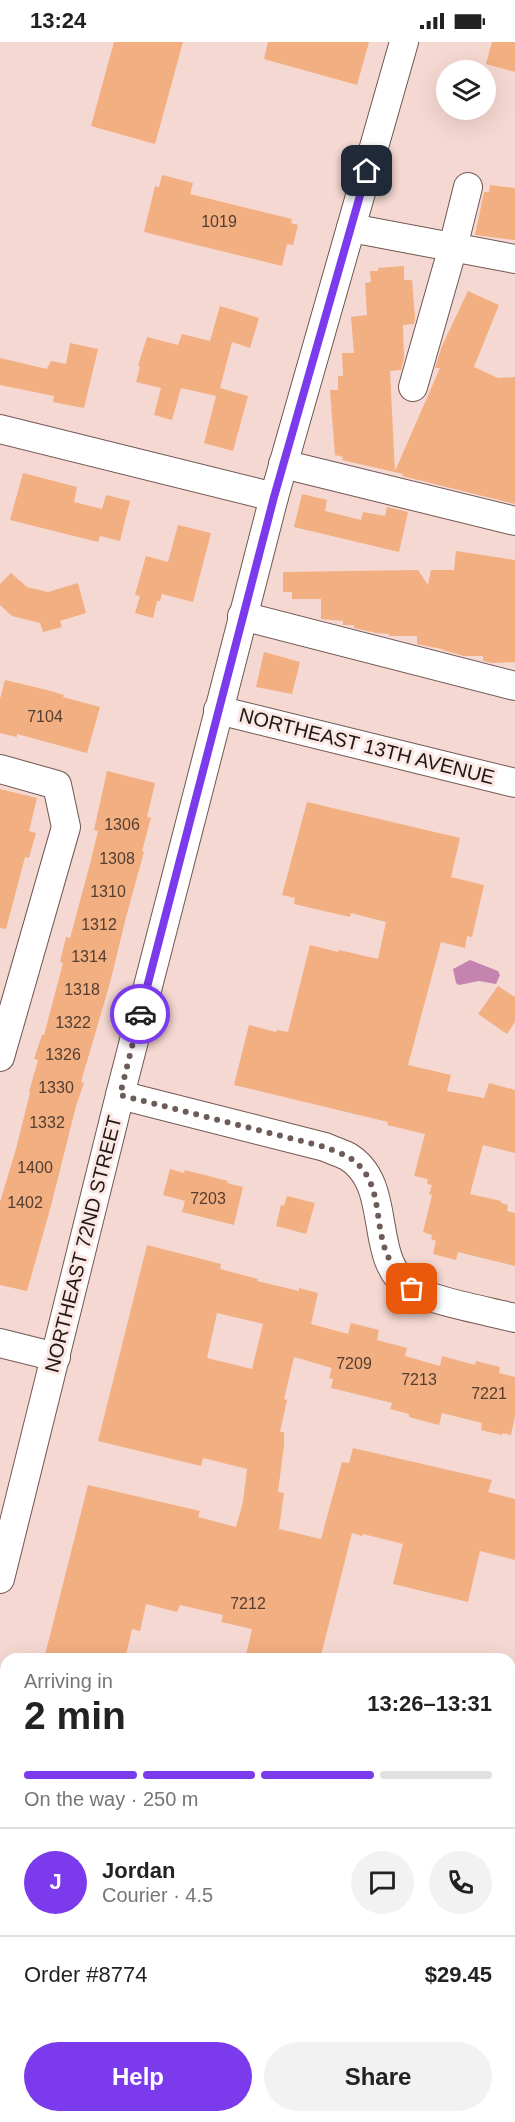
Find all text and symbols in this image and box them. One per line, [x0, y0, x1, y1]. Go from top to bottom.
text: 13:24 [30, 8, 86, 33]
map controls [436, 60, 496, 120]
button: layers [436, 60, 496, 120]
pin [341, 145, 392, 196]
icon: home [350, 154, 383, 187]
house number: 1019 [201, 213, 237, 230]
street label: NORTHEAST 13TH AVENUE [237, 704, 497, 788]
house number: 7104 [27, 708, 63, 725]
house number: 1306 [104, 816, 140, 833]
house number: 1308 [99, 850, 135, 867]
house number: 1310 [90, 883, 126, 900]
house number: 1312 [81, 916, 117, 933]
house number: 1314 [71, 948, 107, 965]
house number: 1318 [64, 981, 100, 998]
courier [110, 984, 170, 1044]
icon: car [124, 998, 157, 1031]
house number: 1322 [55, 1014, 91, 1031]
house number: 1326 [45, 1046, 81, 1063]
house number: 1330 [38, 1079, 74, 1096]
street label: NORTHEAST 72ND STREET [40, 1113, 126, 1375]
house number: 1332 [29, 1114, 65, 1131]
house number: 1400 [17, 1159, 53, 1176]
house number: 7203 [190, 1190, 226, 1207]
house number: 1402 [7, 1194, 43, 1211]
pin [386, 1263, 437, 1314]
icon: bag [395, 1272, 428, 1305]
house number: 7209 [336, 1355, 372, 1372]
house number: 7213 [401, 1371, 437, 1388]
house number: 7221 [471, 1385, 507, 1402]
house number: 7212 [230, 1595, 266, 1612]
text: Arriving in [24, 1670, 113, 1692]
text: 13:26–13:31 [367, 1691, 492, 1716]
text: 2 min [24, 1694, 126, 1737]
text: On the way · 250 m [24, 1788, 199, 1810]
button: chat [351, 1851, 414, 1914]
button: phone [429, 1851, 492, 1914]
text: Jordan [102, 1858, 175, 1883]
text: J [49, 1869, 62, 1894]
text: Courier · 4.5 [102, 1884, 213, 1906]
text: Order #8774 [24, 1962, 148, 1987]
text: $29.45 [425, 1962, 492, 1987]
button: Help [24, 2042, 252, 2111]
button: Share [264, 2042, 492, 2111]

